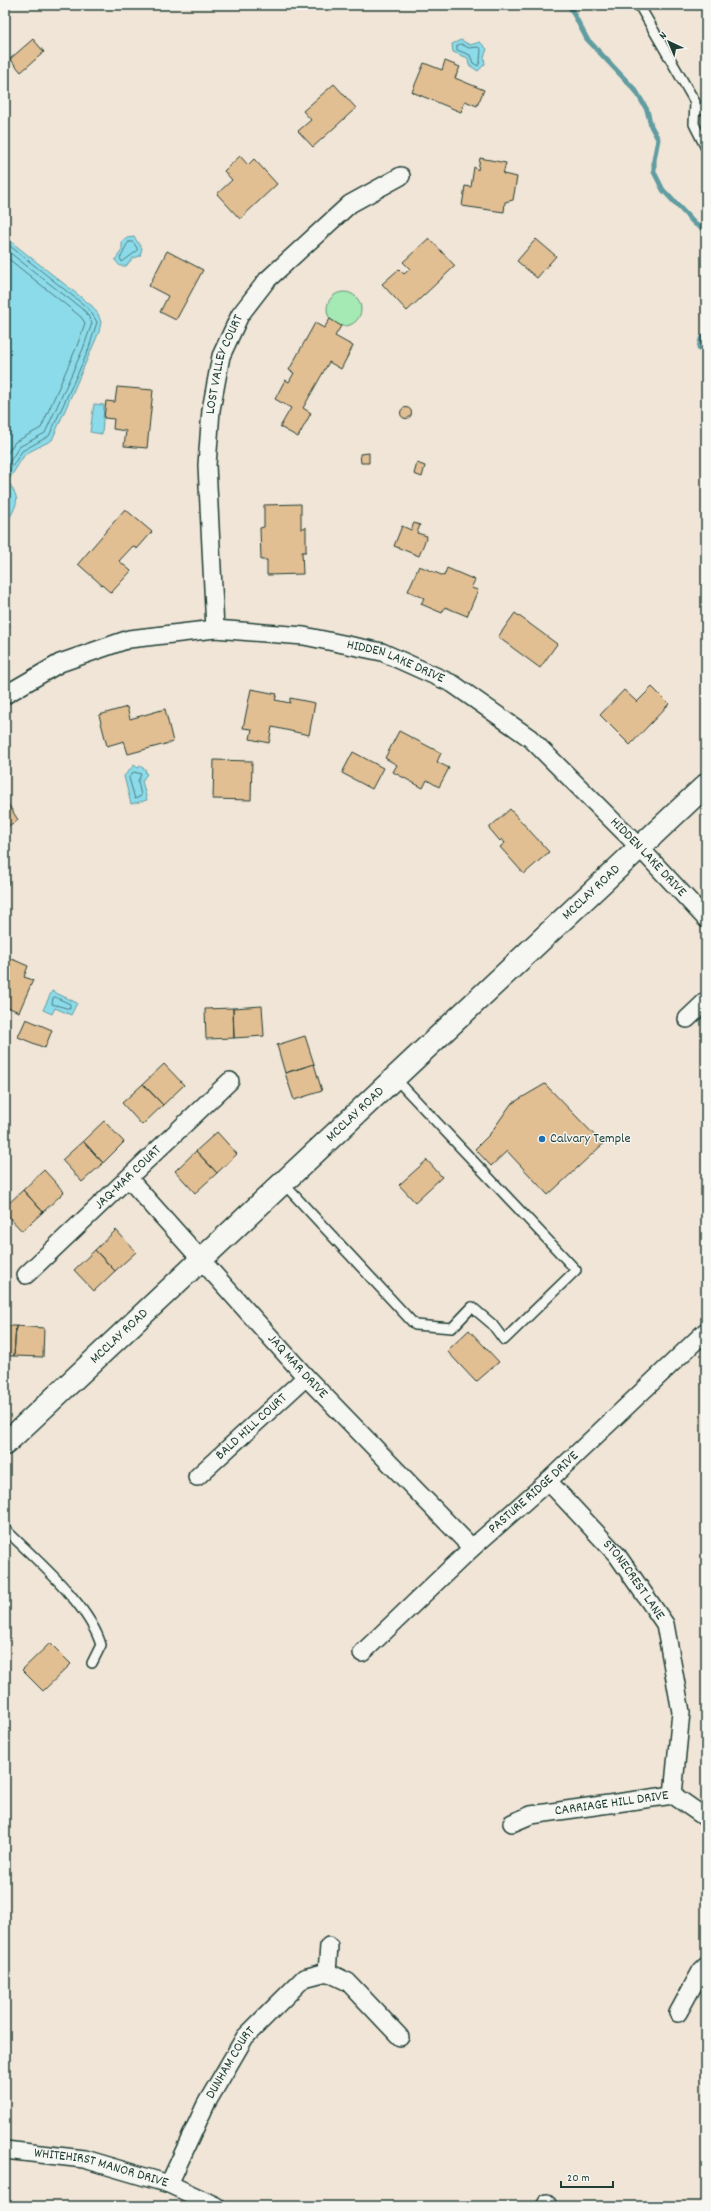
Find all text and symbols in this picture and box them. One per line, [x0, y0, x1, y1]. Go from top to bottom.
north arrow [649, 22, 689, 62]
text: N [656, 28, 671, 44]
street label: LOST VALLEY COURT [201, 311, 249, 415]
street label: HIDDEN LAKE DRIVE [345, 635, 448, 689]
street label: HIDDEN LAKE DRIVE [605, 813, 691, 902]
street label: MCCLAY ROAD [558, 860, 625, 925]
street label: MCCLAY ROAD [322, 1082, 389, 1147]
place label: Calvary Temple [550, 1129, 631, 1149]
marker: Calvary Temple [537, 1134, 547, 1144]
street label: JAQ-MAR COURT [90, 1141, 166, 1215]
street label: MCCLAY ROAD [86, 1304, 153, 1369]
street label: JAQ MAR DRIVE [262, 1330, 333, 1404]
street label: BALD HILL COURT [211, 1389, 292, 1465]
street label: PASTURE RIDGE DRIVE [484, 1446, 584, 1539]
street label: STONECREST LANE [598, 1535, 670, 1625]
street label: CARRIAGE HILL DRIVE [553, 1786, 670, 1822]
street label: DUNHAM COURT [201, 2022, 260, 2103]
street label: WHITEHIRST MANOR DRIVE [33, 2143, 171, 2193]
scale bar [561, 2163, 613, 2189]
text: 20 m [567, 2170, 590, 2187]

